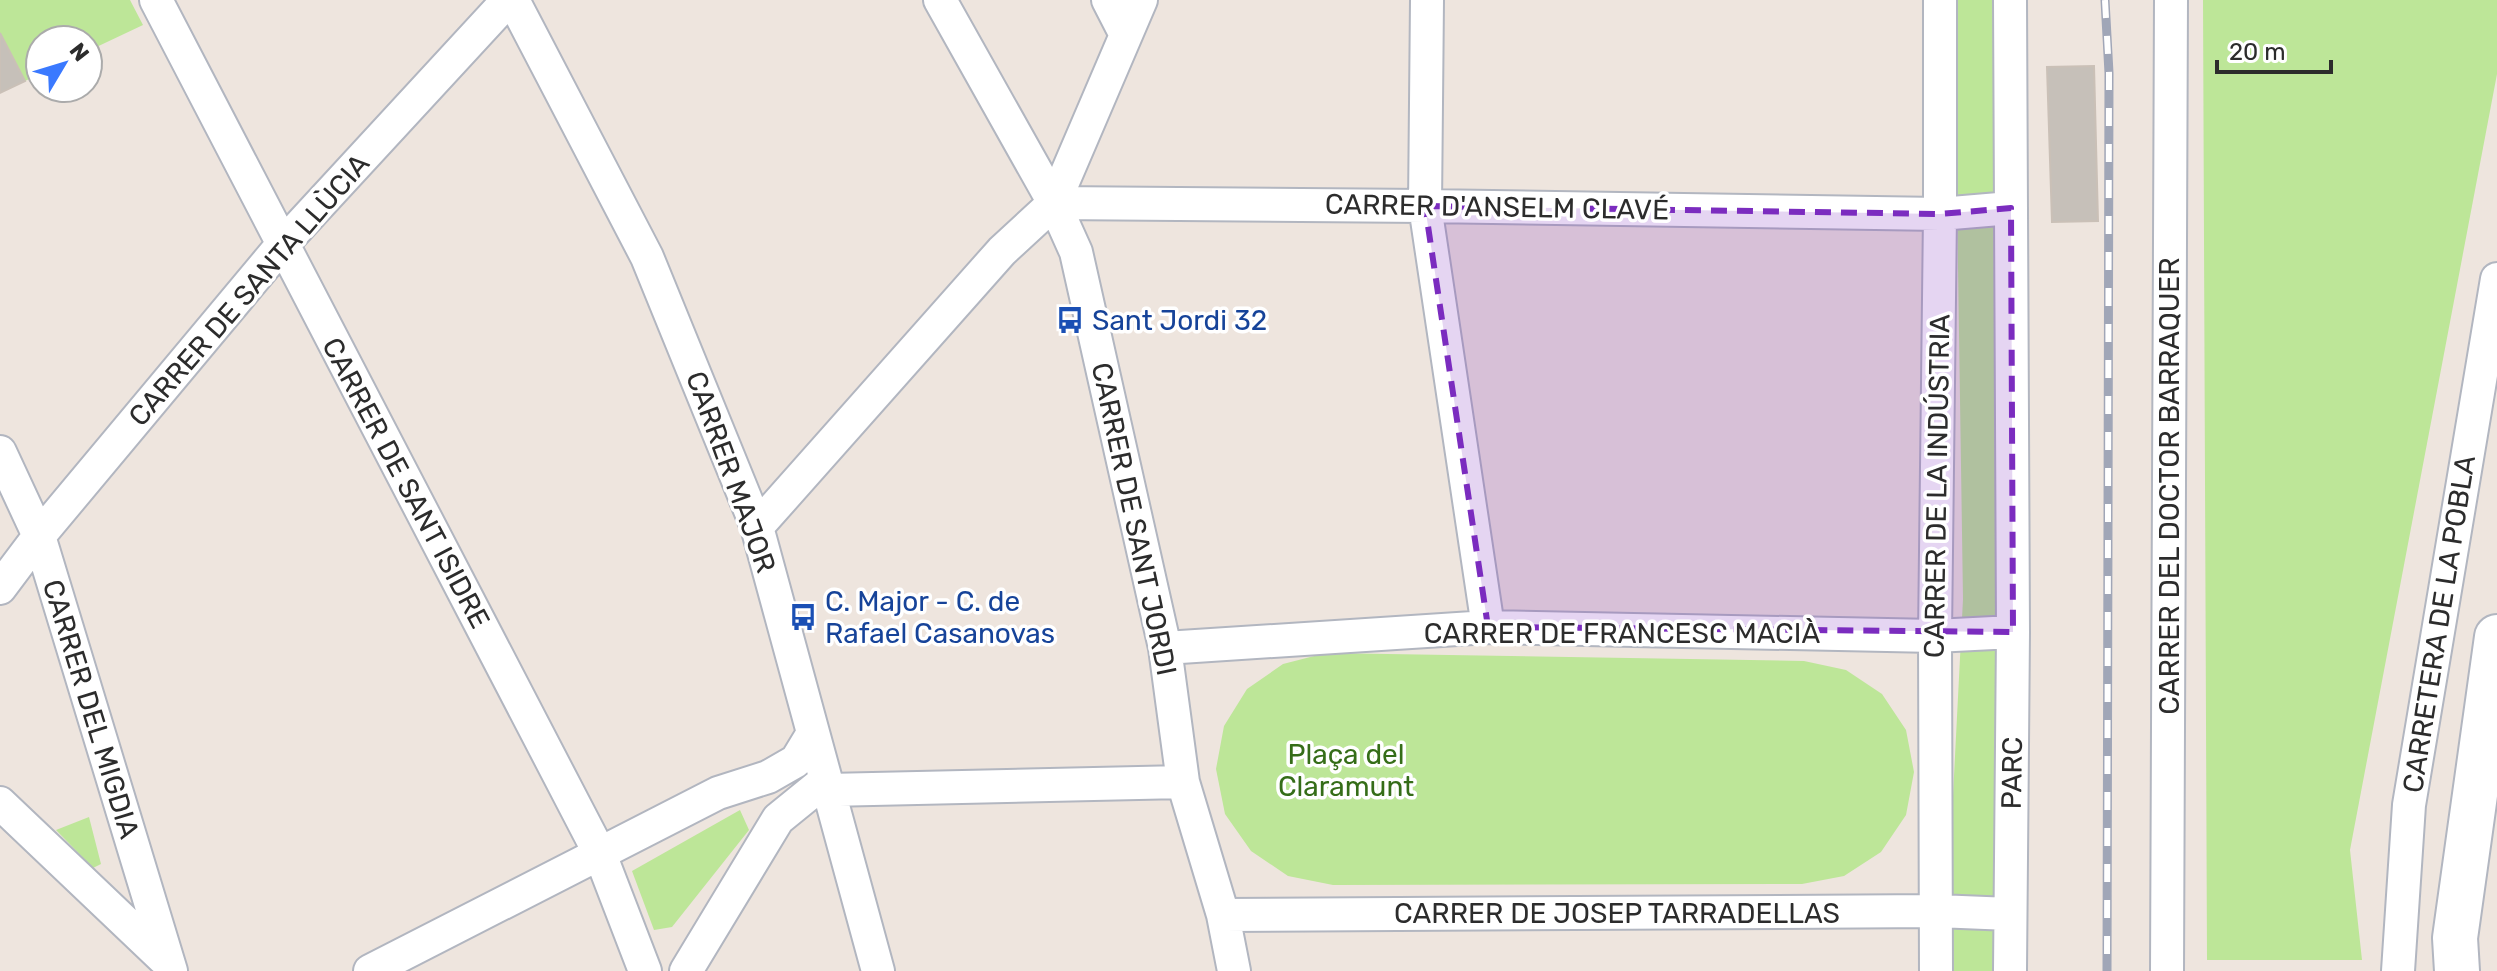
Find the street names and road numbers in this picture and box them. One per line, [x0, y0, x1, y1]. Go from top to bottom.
street label: CARRER DE SANTA LLÙCIA [122, 147, 376, 433]
street label: CARRER D'ANSELM CLAVÉ [1325, 187, 1669, 227]
street label: CARRER DEL DOCTOR BARRAQUER [2153, 257, 2186, 715]
street label: CARRER DE LA INDÚSTRIA [1918, 314, 1957, 658]
street label: CARRER DE SANT ISIDRE [315, 332, 497, 634]
street label: CARRER DE SANT JORDI [1085, 360, 1183, 678]
street label: CARRER MAJOR [679, 367, 783, 577]
street label: CARRETERA DE LA POBLA [2396, 453, 2482, 795]
street label: CARRER DEL MIGDIA [36, 576, 146, 843]
street label: CARRER DE FRANCESC MACIÀ [1424, 617, 1820, 650]
street label: PARC [1995, 736, 2029, 810]
street label: CARRER DE JOSEP TARRADELLAS [1394, 897, 1840, 930]

